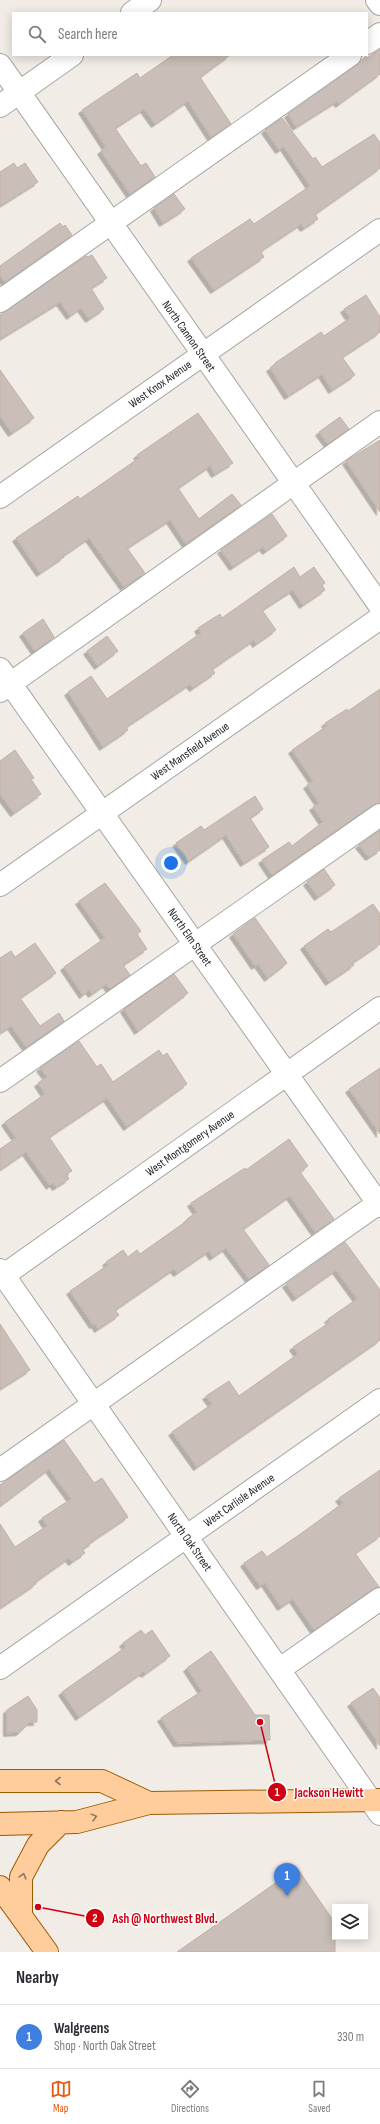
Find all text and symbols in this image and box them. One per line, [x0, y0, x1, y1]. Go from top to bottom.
search box [12, 12, 368, 56]
icon: search [26, 23, 48, 45]
text: Search here [58, 25, 118, 44]
street label: North Cannon Street [159, 298, 219, 375]
street label: West Knox Avenue [126, 357, 195, 412]
street label: West Mansfield Avenue [148, 719, 232, 784]
your location [161, 853, 181, 873]
street label: North Elm Street [164, 905, 215, 970]
street label: West Montgomery Avenue [143, 1107, 238, 1180]
street label: West Carlisle Avenue [201, 1470, 278, 1530]
street label: North Oak Street [164, 1510, 215, 1575]
one-way arrow [55, 1777, 61, 1785]
callout: Jackson Hewitt [267, 1780, 372, 1805]
text: 1 [275, 1785, 280, 1800]
text: Jackson Hewitt [294, 1785, 364, 1801]
one-way arrow [91, 1813, 98, 1822]
pin: 1 [274, 1863, 300, 1896]
one-way arrow [18, 1873, 27, 1880]
map controls [332, 1904, 368, 1940]
button: layers [332, 1904, 368, 1940]
callout: Ash @ Northwest Blvd. [85, 1906, 226, 1931]
text: 2 [92, 1911, 98, 1926]
text: Ash @ Northwest Blvd. [111, 1911, 218, 1927]
text: Nearby [16, 1968, 59, 1988]
text: Walgreens [54, 2019, 109, 2038]
text: 1 [26, 2029, 32, 2045]
text: 330 m [337, 2029, 364, 2045]
text: Shop · North Oak Street [54, 2038, 156, 2054]
tab: Map [50, 2078, 72, 2115]
tab: Directions [171, 2078, 209, 2115]
tab: Saved [308, 2078, 330, 2115]

